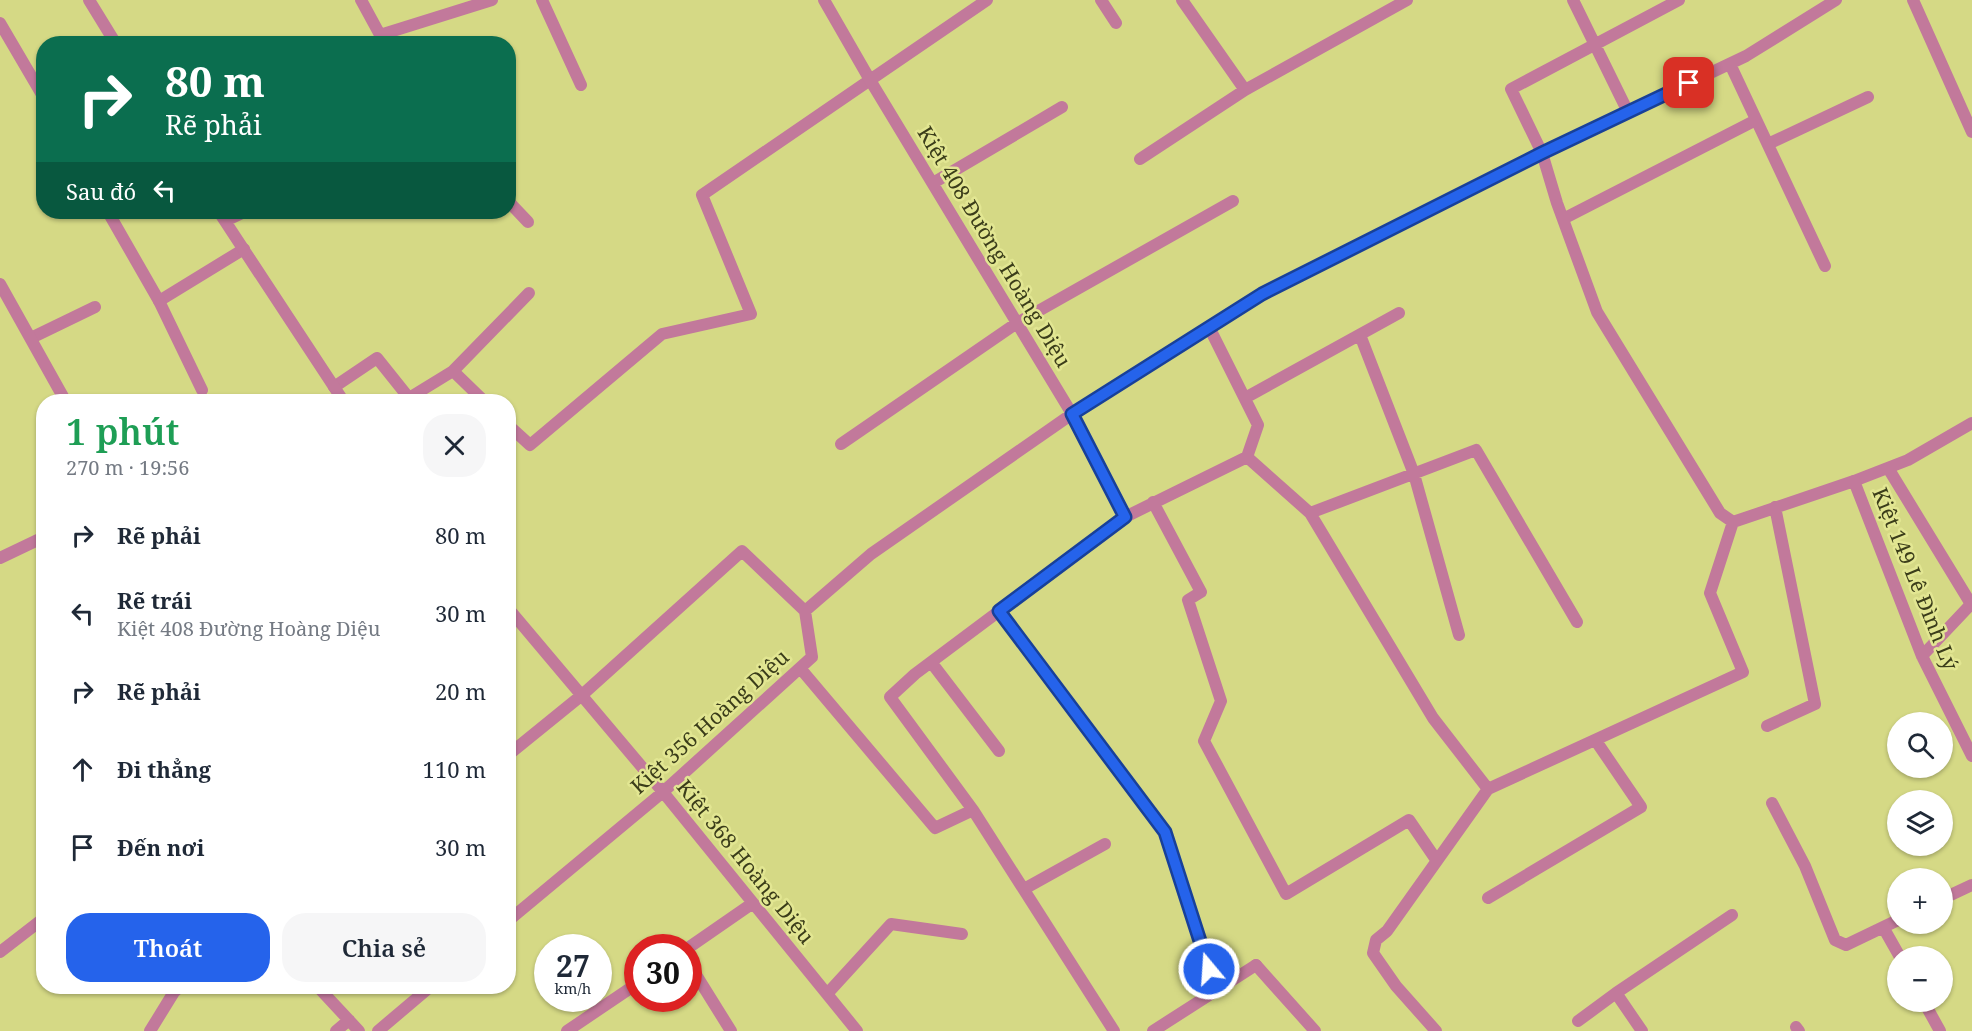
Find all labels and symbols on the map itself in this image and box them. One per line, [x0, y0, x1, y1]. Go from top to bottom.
pin [1663, 57, 1714, 108]
street label: Kiệt 408 Đường Hoàng Diệu [912, 121, 1078, 372]
street label: Kiệt 149 Lê Đình Lý [1866, 483, 1965, 674]
street label: Kiệt 356 Hoàng Diệu [624, 643, 794, 800]
street label: Kiệt 368 Hoàng Diệu [671, 773, 821, 949]
speed limit sign: 30 [624, 934, 702, 1012]
position arrow [1177, 937, 1241, 1001]

